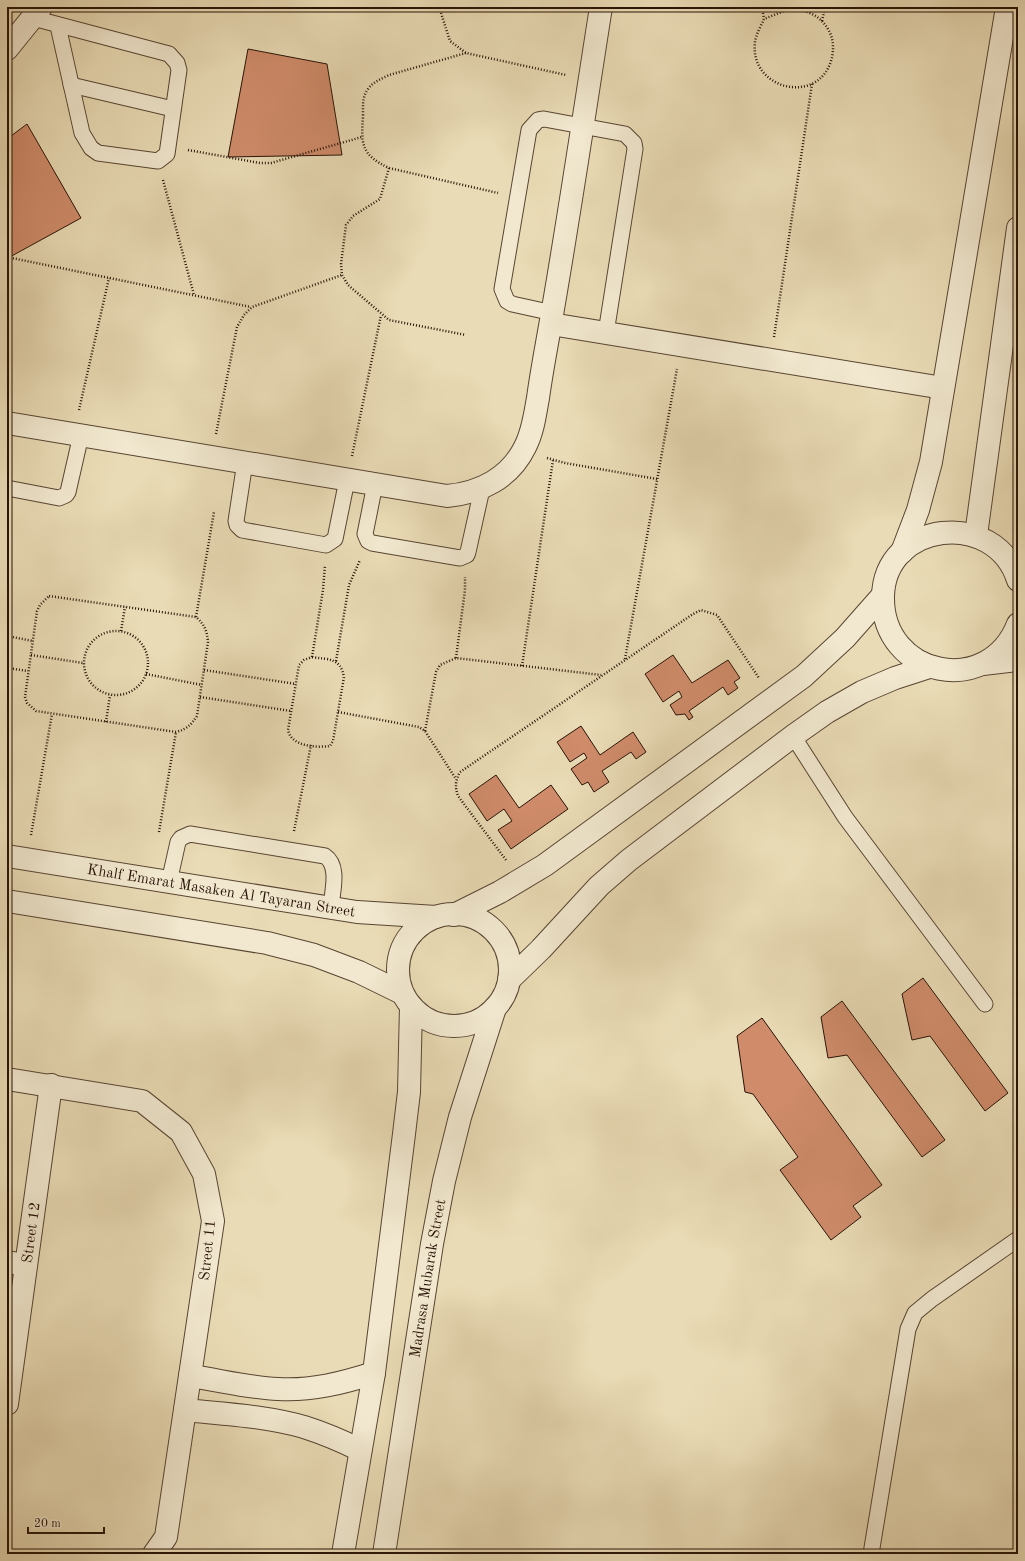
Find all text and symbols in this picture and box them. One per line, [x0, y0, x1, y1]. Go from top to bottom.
street label: Khalf Emarat Masaken Al Tayaran Street [86, 863, 356, 921]
street label: Madrasa Mubarak Street [408, 1198, 449, 1359]
street label: Street 12 [20, 1201, 44, 1264]
street label: Street 11 [198, 1219, 219, 1281]
scale bar [28, 1509, 104, 1535]
text: 20 m [34, 1518, 61, 1530]

